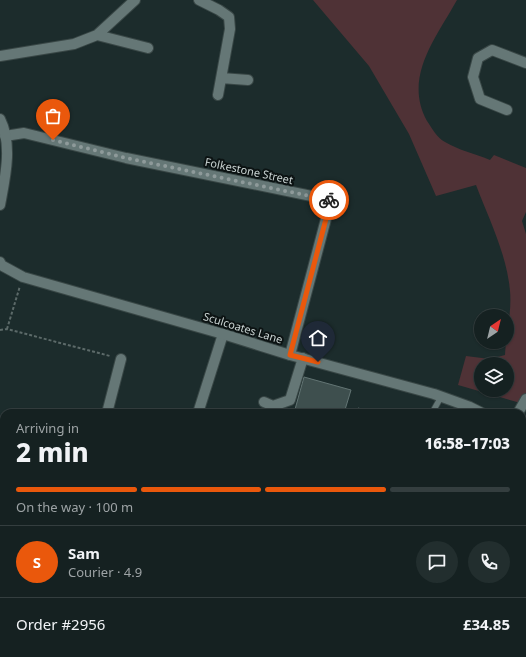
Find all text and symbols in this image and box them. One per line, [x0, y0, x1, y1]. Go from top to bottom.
pin [36, 99, 70, 140]
icon: bag [42, 105, 64, 127]
street label: Folkestone Street [204, 154, 295, 187]
courier [309, 180, 349, 220]
icon: bike [318, 189, 340, 211]
street label: Sculcoates Lane [202, 308, 285, 347]
north arrow [474, 309, 514, 349]
map controls [474, 309, 514, 397]
pin [301, 321, 335, 362]
icon: home [307, 327, 329, 349]
button: layers [474, 357, 514, 397]
text: Arriving in [16, 419, 79, 437]
text: 16:58–17:03 [425, 433, 510, 453]
text: 2 min [16, 434, 89, 470]
text: On the way · 100 m [16, 498, 133, 516]
button: chat [416, 541, 458, 583]
button: phone [468, 541, 510, 583]
text: Sam [68, 543, 100, 563]
text: S [33, 552, 41, 572]
text: Courier · 4.9 [68, 563, 142, 581]
text: Order #2956 [16, 614, 105, 634]
text: £34.85 [463, 614, 510, 634]

